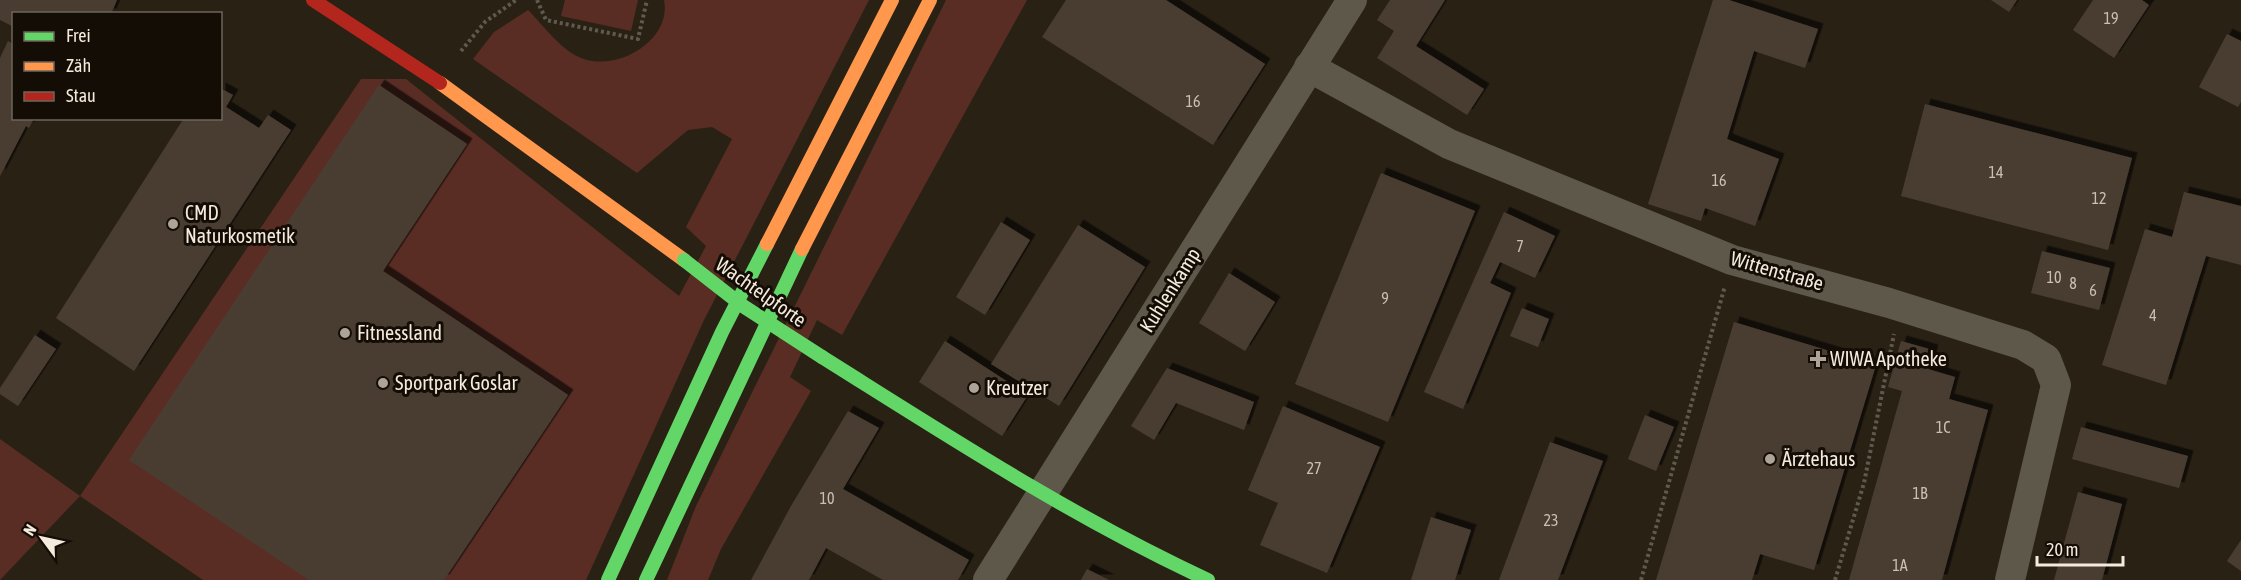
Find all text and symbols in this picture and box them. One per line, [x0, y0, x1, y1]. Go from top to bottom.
house number: 19 [2103, 9, 2119, 27]
legend [12, 12, 222, 120]
text: Frei [66, 25, 91, 46]
text: Zäh [66, 55, 91, 76]
text: Stau [66, 85, 96, 106]
house number: 16 [1185, 92, 1201, 110]
house number: 14 [1988, 163, 2004, 181]
house number: 16 [1711, 171, 1727, 189]
house number: 12 [2091, 189, 2107, 207]
place label: CMD Naturkosmetik [185, 201, 295, 247]
marker: CMD Naturkosmetik [166, 217, 180, 231]
house number: 7 [1516, 237, 1524, 255]
street label: Kuhlenkamp [1135, 243, 1204, 336]
street label: Wittenstraße [1728, 246, 1826, 295]
street label: Wachtelpforte [712, 252, 811, 331]
house number: 10 [2046, 268, 2062, 286]
house number: 8 [2069, 274, 2077, 292]
house number: 6 [2089, 281, 2097, 299]
house number: 9 [1381, 289, 1389, 307]
house number: 4 [2149, 306, 2157, 324]
place label: Fitnessland [357, 321, 442, 344]
marker: Fitnessland [338, 326, 352, 340]
place label: WIWA Apotheke [1830, 347, 1947, 370]
marker: WIWA Apotheke [1811, 352, 1825, 366]
place label: Sportpark Goslar [395, 371, 519, 394]
marker: Sportpark Goslar [376, 376, 390, 390]
place label: Kreutzer [986, 376, 1049, 399]
marker: Kreutzer [967, 381, 981, 395]
house number: 1C [1936, 418, 1950, 436]
place label: Ärztehaus [1782, 447, 1855, 470]
marker: Ärztehaus [1763, 452, 1777, 466]
house number: 27 [1306, 459, 1322, 477]
house number: 1B [1912, 484, 1928, 502]
house number: 10 [819, 489, 835, 507]
north arrow [12, 508, 72, 568]
house number: 23 [1543, 511, 1559, 529]
text: N [19, 521, 40, 539]
scale bar [2037, 529, 2122, 567]
text: 20 m [2046, 539, 2078, 560]
house number: 1A [1892, 556, 1908, 574]

